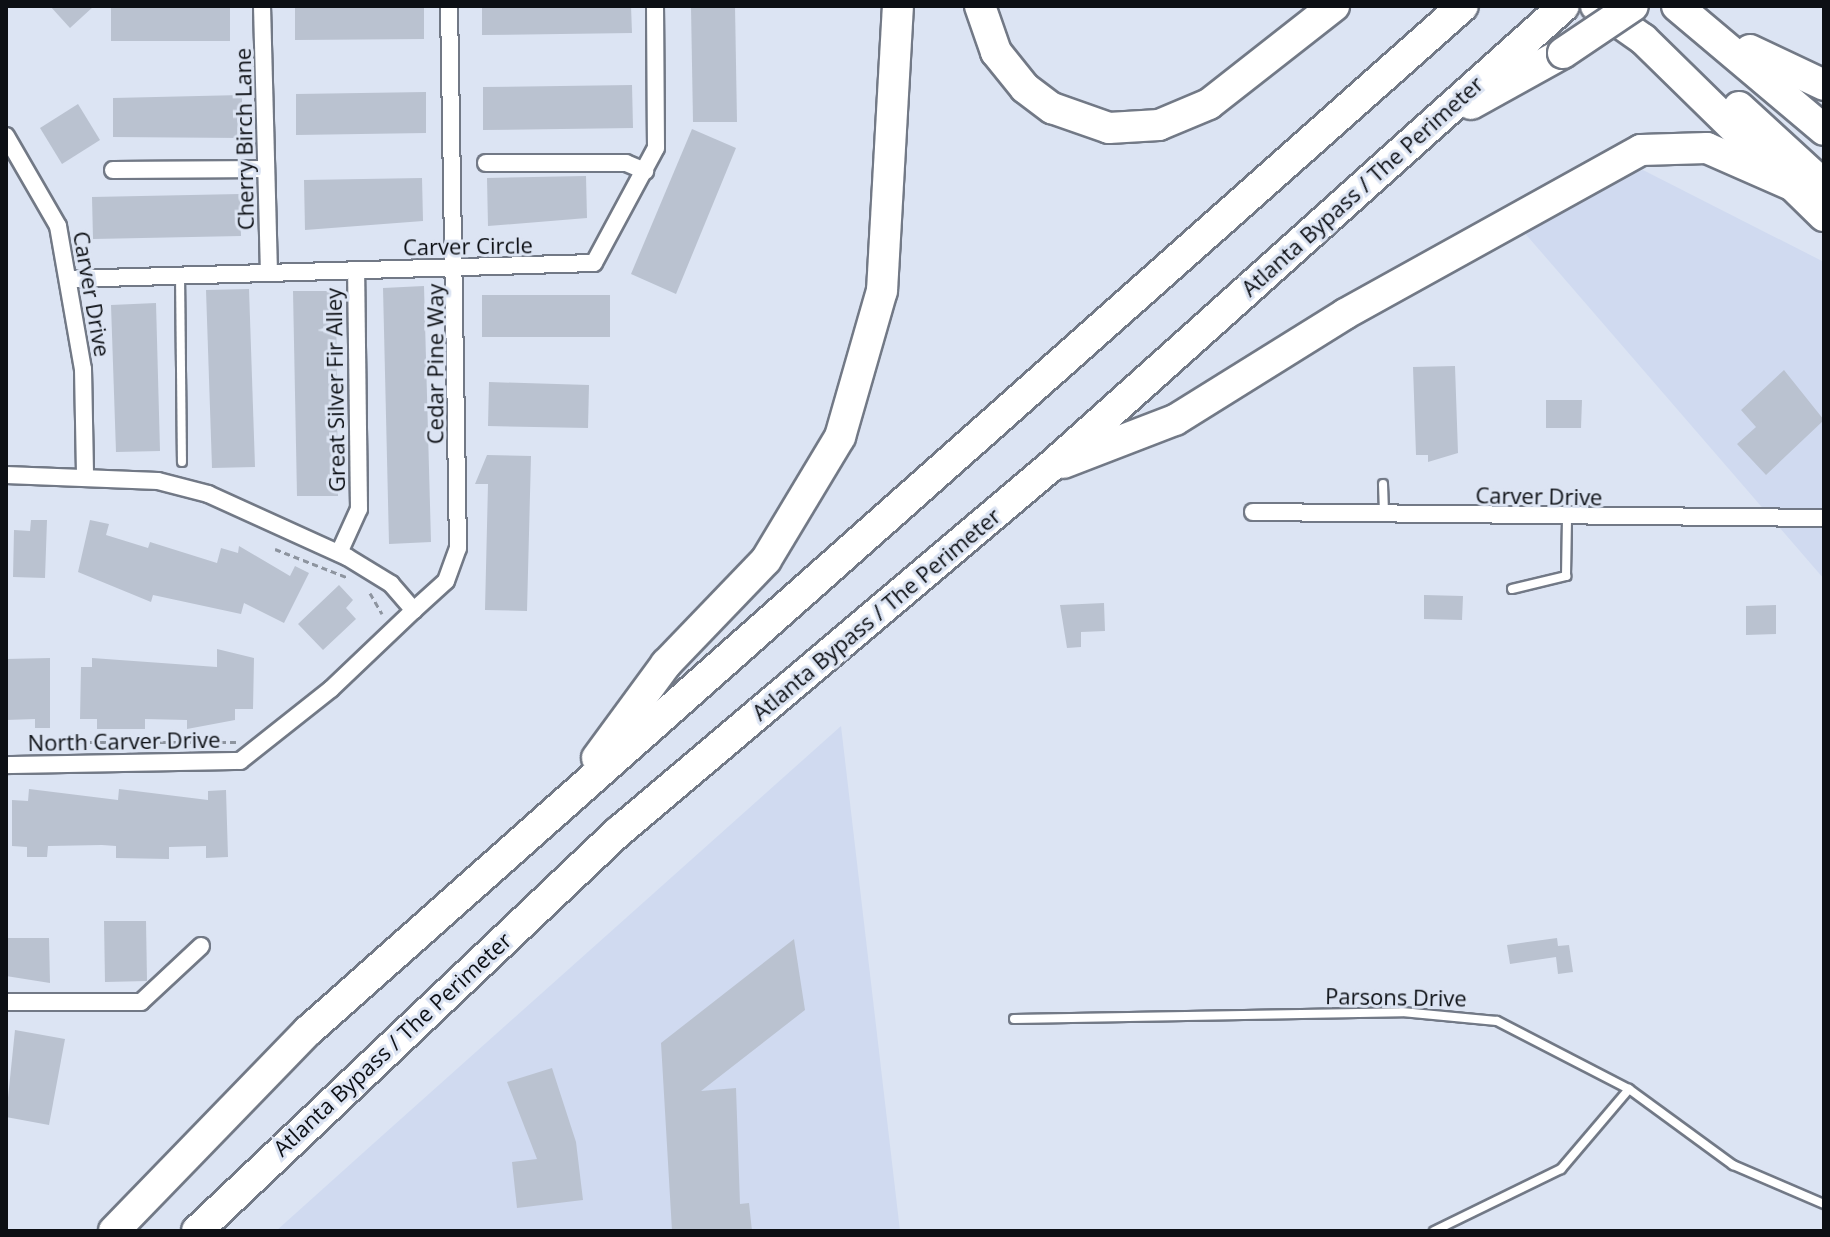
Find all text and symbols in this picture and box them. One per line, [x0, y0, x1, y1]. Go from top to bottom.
street label: Cherry Birch Lane [229, 48, 259, 230]
street label: Atlanta Bypass / The Perimeter [1236, 70, 1488, 302]
street label: Carver Drive [68, 229, 116, 359]
street label: Carver Circle [403, 232, 533, 260]
street label: Cedar Pine Way [422, 284, 448, 444]
street label: Great Silver Fir Alley [320, 288, 350, 492]
street label: Carver Drive [1475, 482, 1603, 510]
street label: Atlanta Bypass / The Perimeter [747, 502, 1005, 726]
street label: North Carver Drive [27, 726, 221, 756]
street label: Atlanta Bypass / The Perimeter [267, 927, 517, 1161]
street label: Parsons Drive [1325, 983, 1467, 1011]

